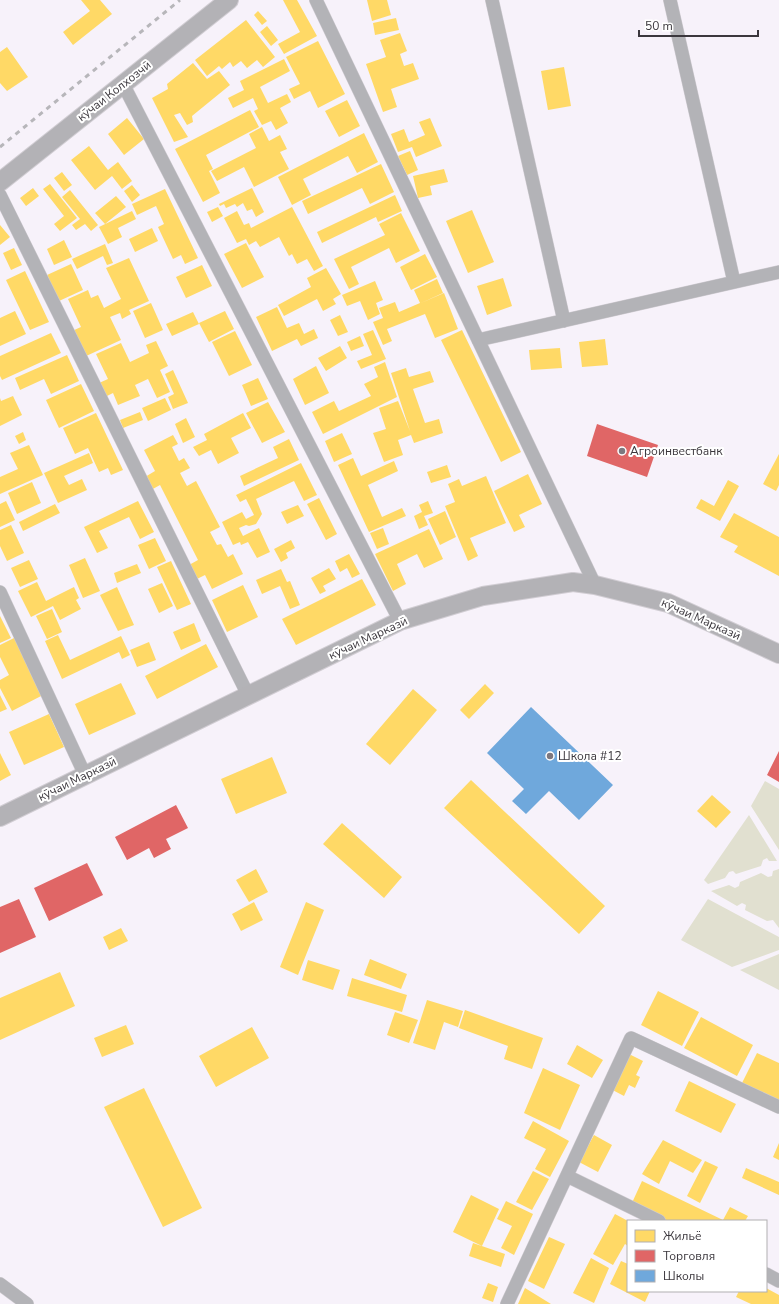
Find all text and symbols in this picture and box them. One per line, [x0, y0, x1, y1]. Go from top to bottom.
scale bar [639, 12, 758, 38]
text: 50 m [645, 18, 673, 34]
street label: кӯчаи Колхозчӣ [74, 57, 154, 125]
place label: Агроинвестбанк [630, 443, 723, 459]
marker: Агроинвестбанк [617, 446, 627, 456]
street label: кӯчаи Марказӣ [659, 594, 743, 644]
street label: кӯчаи Марказӣ [326, 613, 410, 663]
place label: Школа #12 [558, 748, 622, 764]
marker: Школа #12 [545, 751, 555, 761]
street label: кӯчаи Марказӣ [35, 753, 119, 805]
legend [627, 1220, 767, 1292]
text: Жильё [663, 1228, 701, 1244]
text: Торговля [663, 1248, 715, 1264]
text: Школы [663, 1268, 704, 1284]

